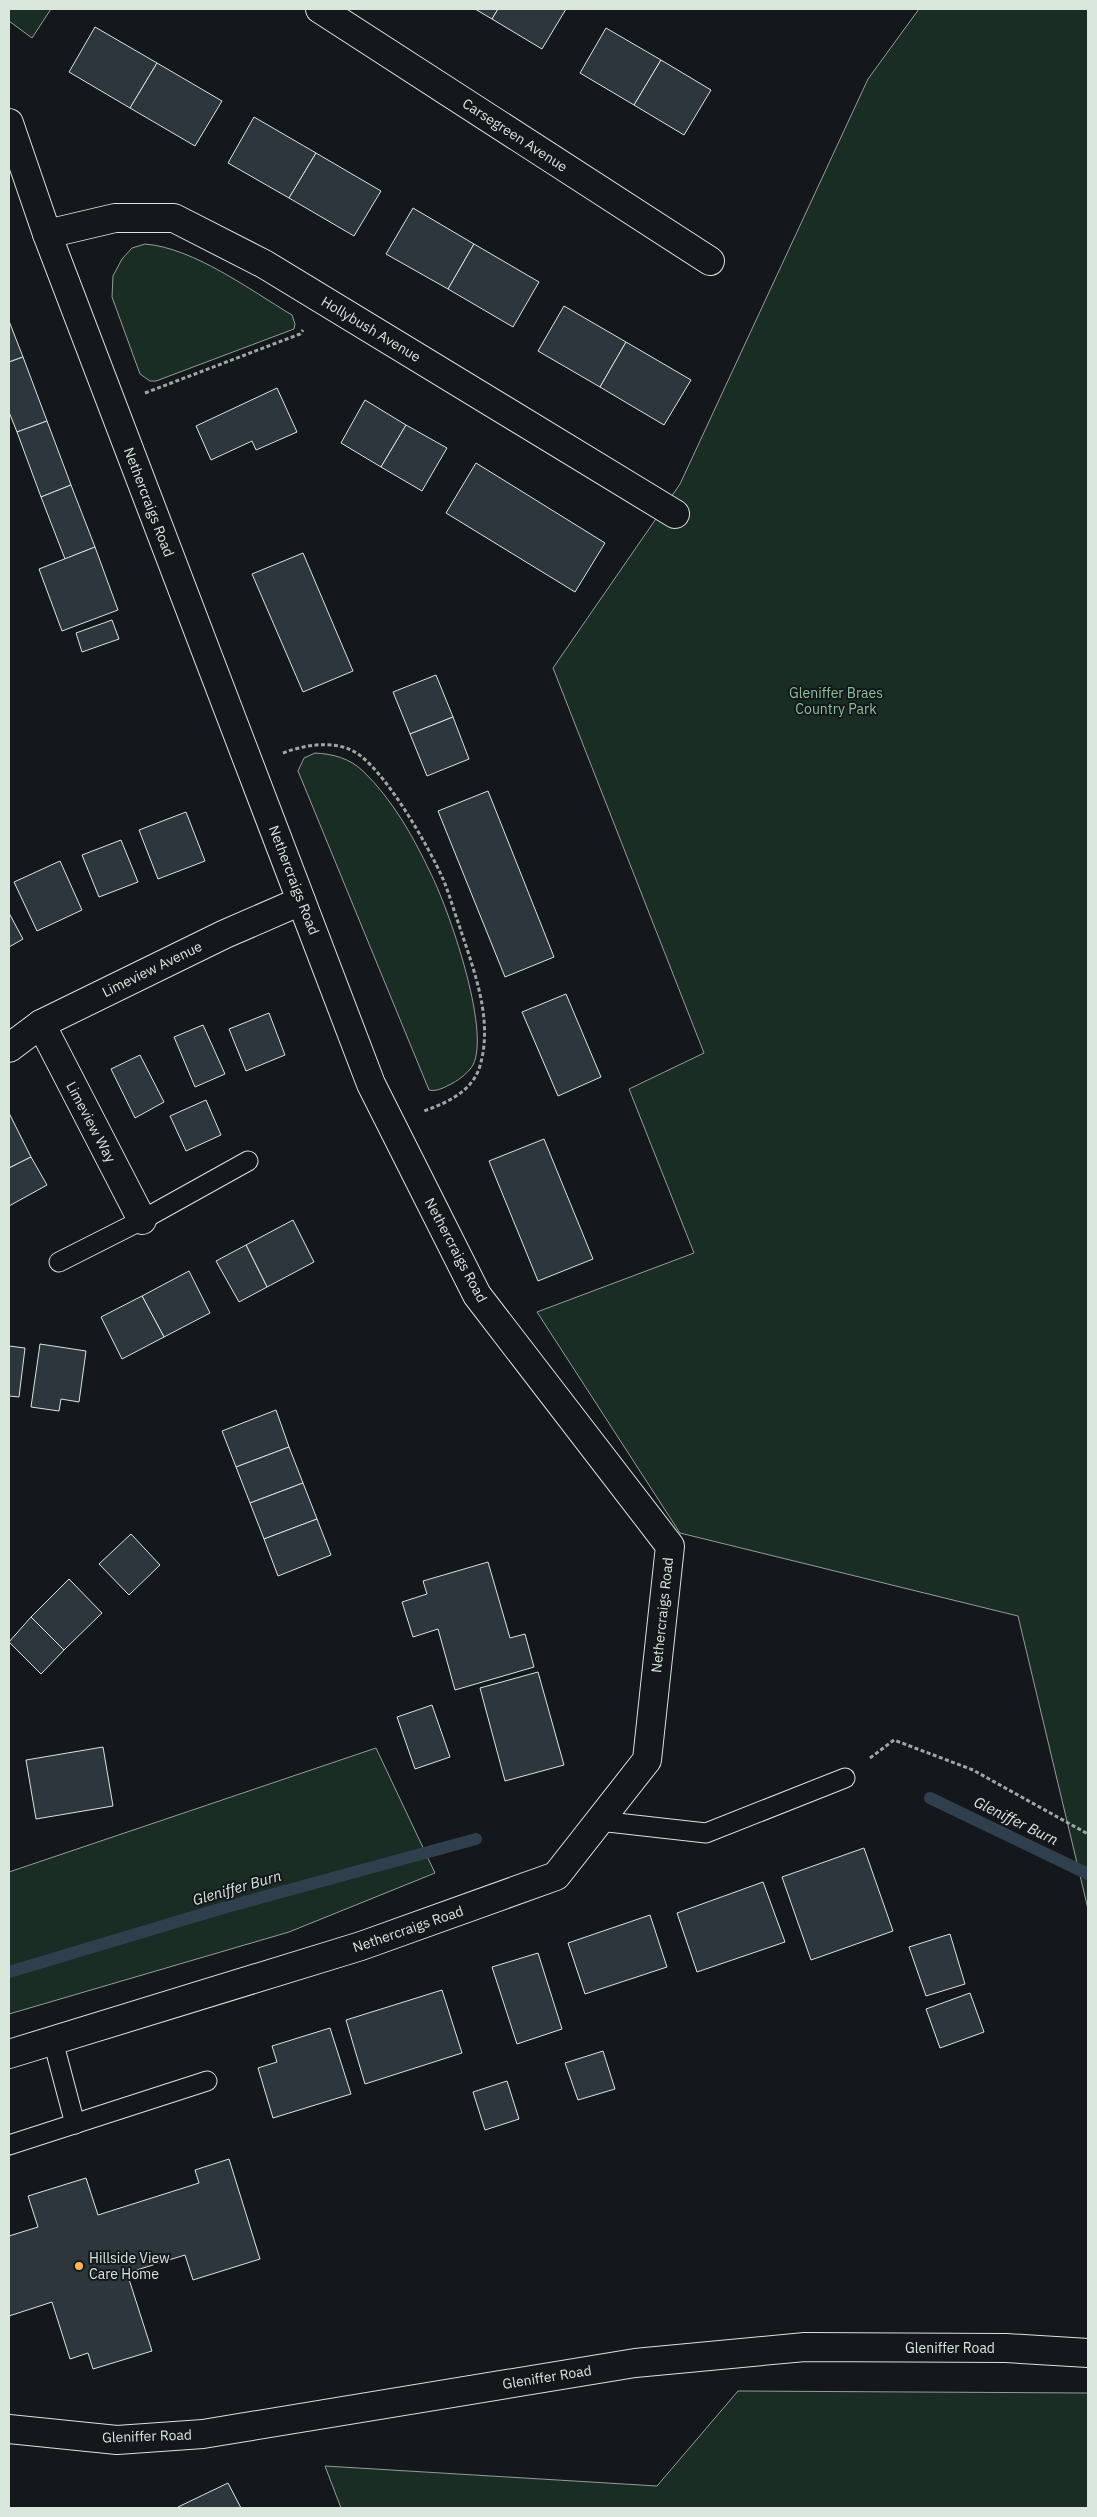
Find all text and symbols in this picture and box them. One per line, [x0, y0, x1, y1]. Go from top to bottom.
street label: Carsegreen Avenue [459, 94, 571, 176]
street label: Hollybush Avenue [318, 292, 424, 366]
street label: Nethercraigs Road [120, 445, 178, 559]
park label: Gleniffer Braes Country Park [789, 684, 883, 718]
street label: Nethercraigs Road [265, 823, 323, 937]
street label: Limeview Avenue [99, 937, 205, 1001]
street label: Limeview Way [62, 1078, 120, 1166]
street label: Nethercraigs Road [421, 1195, 491, 1305]
street label: Nethercraigs Road [647, 1556, 677, 1674]
water label: Gleniffer Burn [971, 1792, 1062, 1849]
water label: Gleniffer Burn [190, 1866, 283, 1909]
street label: Nethercraigs Road [350, 1902, 466, 1956]
place label: Hillside View Care Home [89, 2249, 170, 2283]
marker: Hillside View Care Home [73, 2260, 85, 2272]
street label: Gleniffer Road [905, 2339, 995, 2357]
street label: Gleniffer Road [501, 2361, 593, 2393]
street label: Gleniffer Road [102, 2425, 192, 2447]

